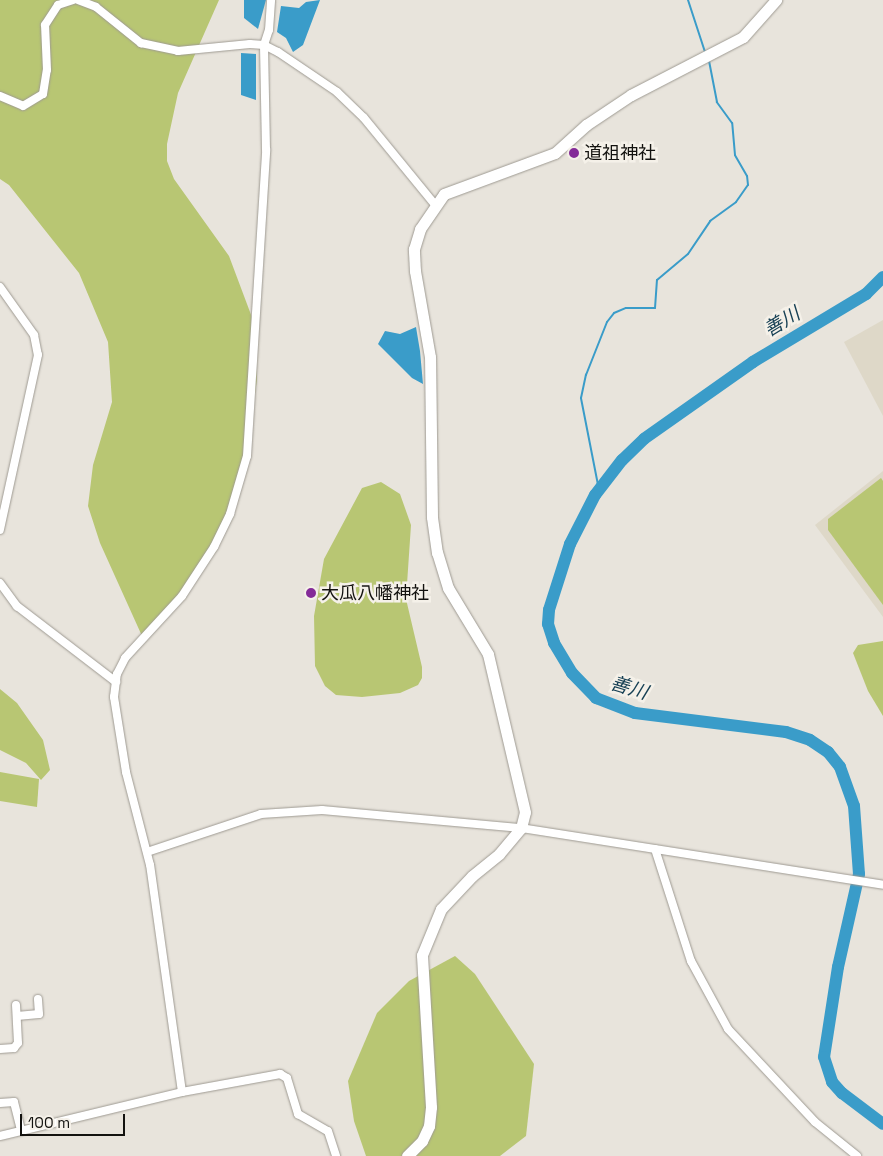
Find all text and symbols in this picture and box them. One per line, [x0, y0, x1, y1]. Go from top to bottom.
place label: 道祖神社 [584, 142, 656, 164]
marker: 道祖神社 [568, 147, 580, 159]
water label: 善川 [760, 302, 804, 342]
place label: 大瓜八幡神社 [321, 582, 429, 604]
marker: 大瓜八幡神社 [305, 587, 317, 599]
water label: 善川 [607, 672, 651, 704]
scale bar [22, 1104, 128, 1136]
text: 100 m [28, 1113, 70, 1132]

